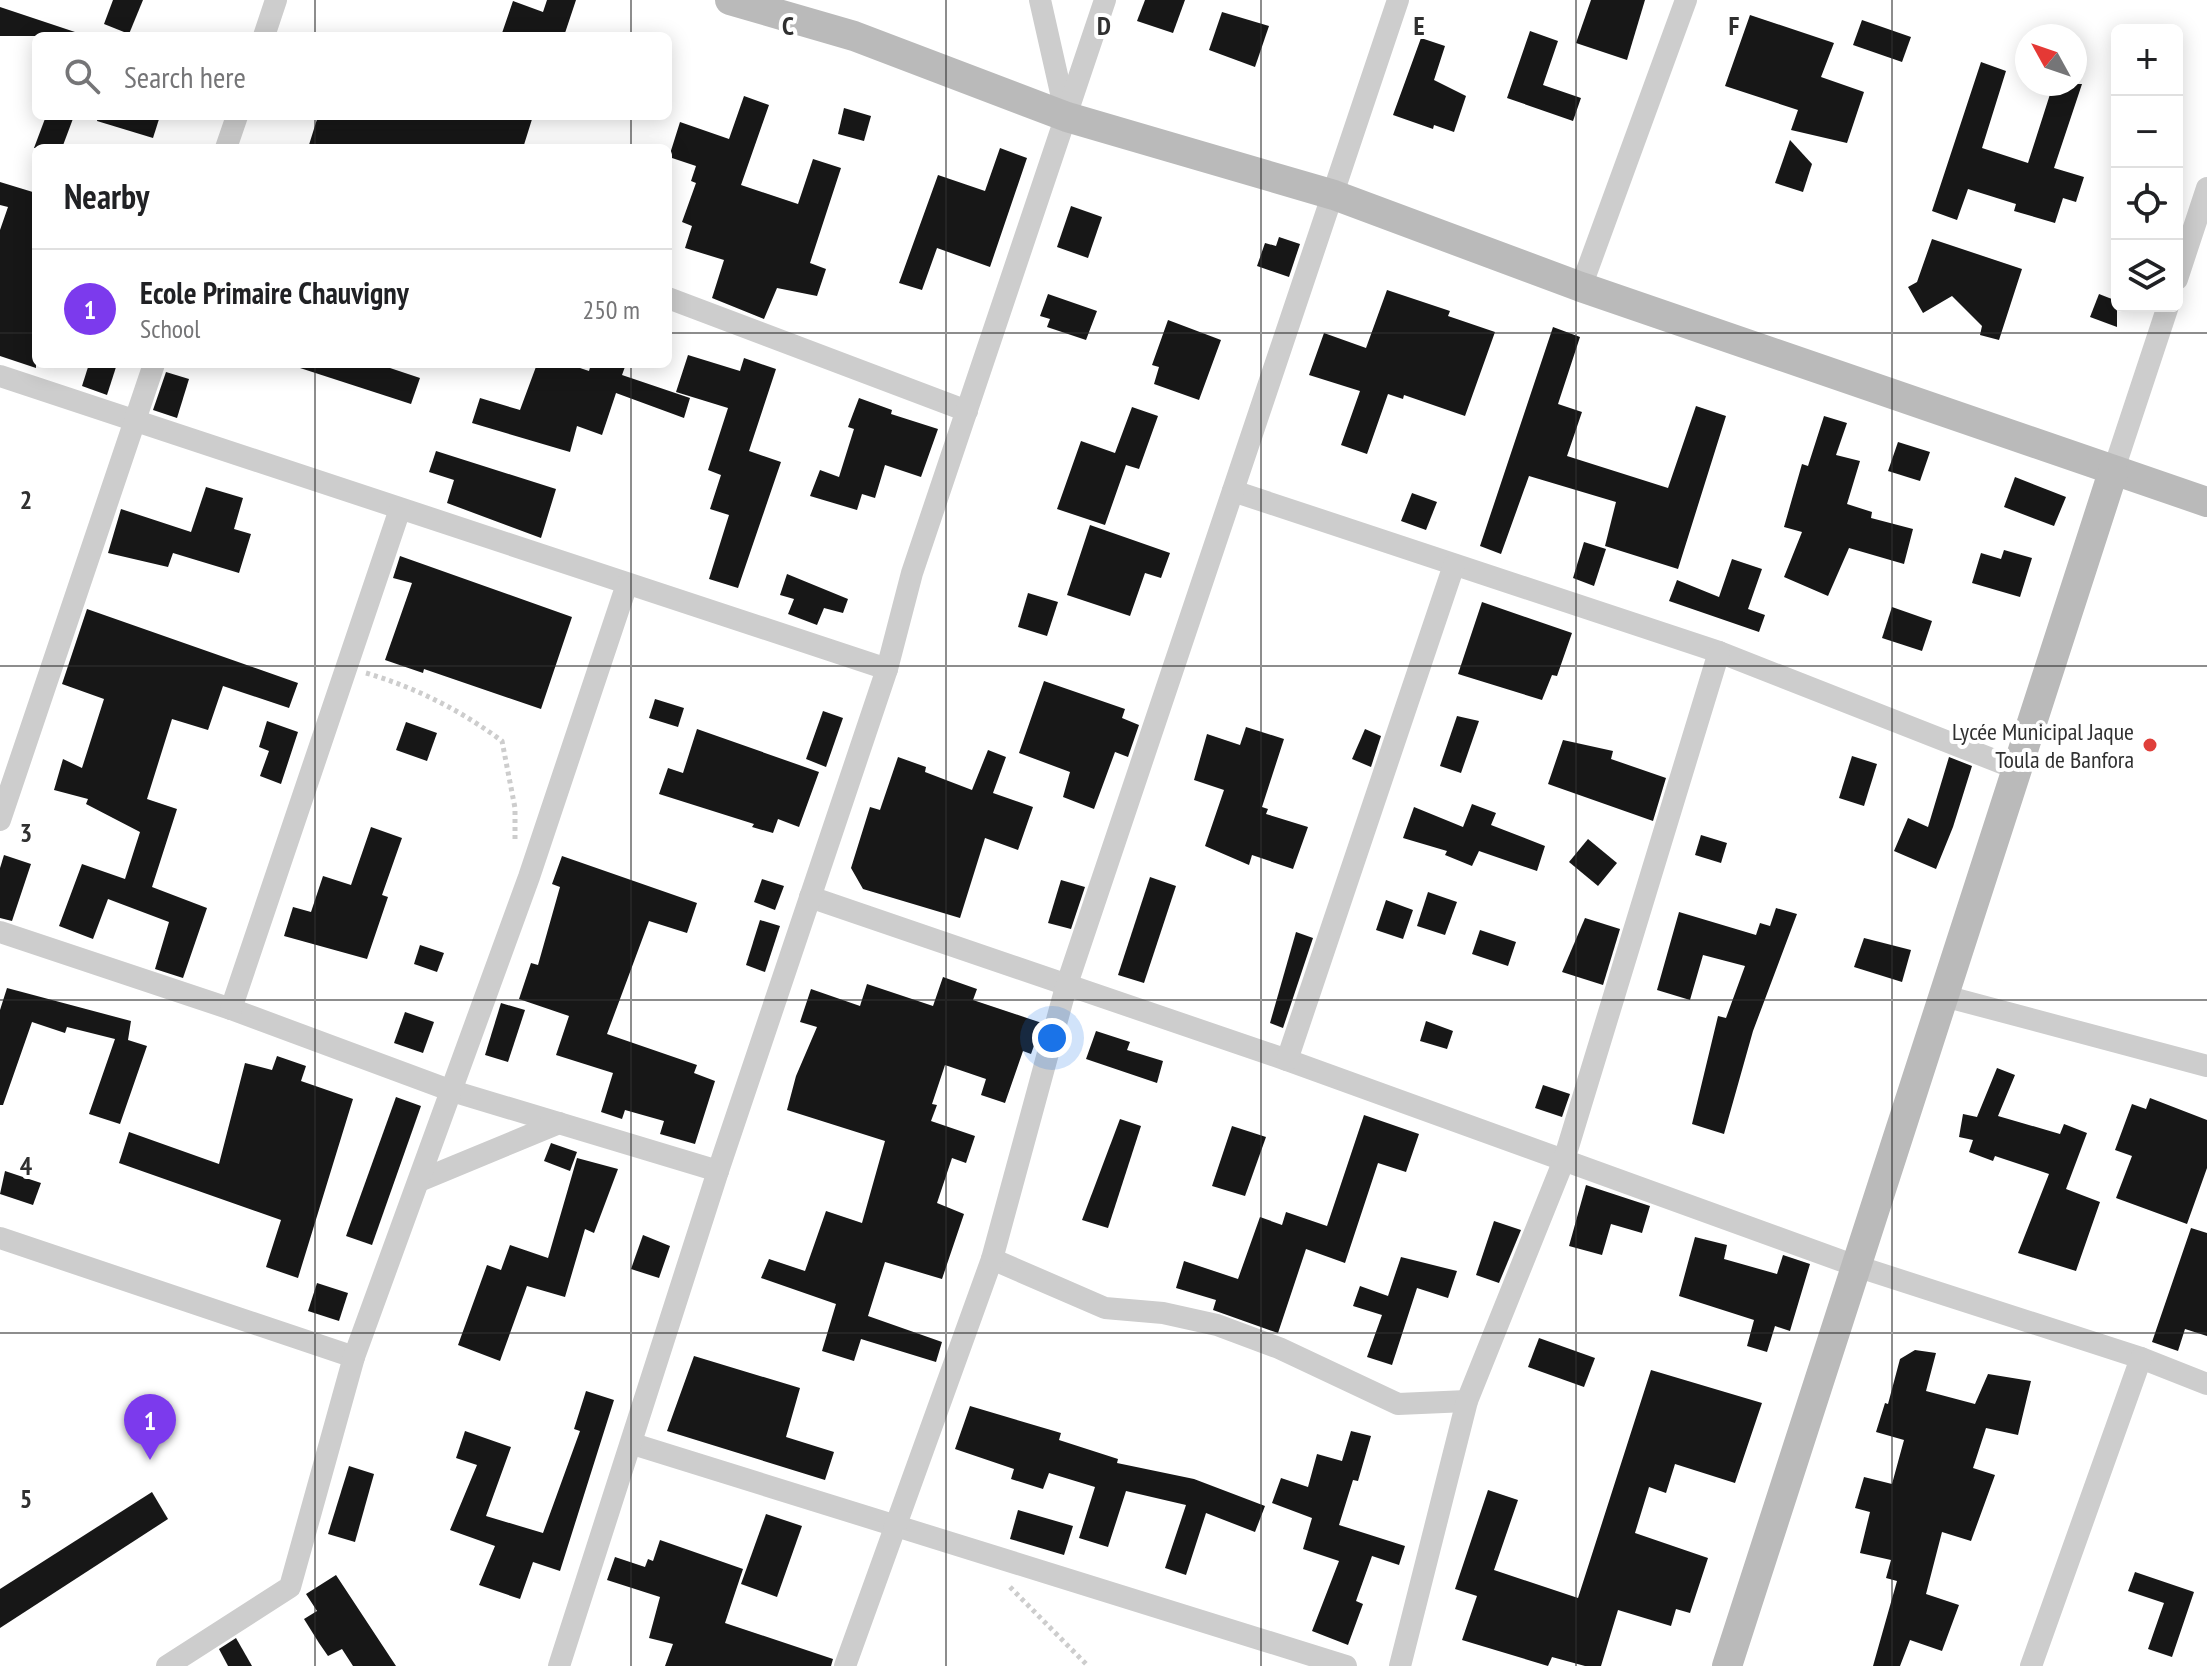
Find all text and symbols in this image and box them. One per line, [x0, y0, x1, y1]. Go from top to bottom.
text: C [782, 9, 794, 42]
text: D [1097, 9, 1111, 42]
text: E [1413, 9, 1425, 42]
text: F [1729, 9, 1740, 42]
north arrow [2015, 24, 2087, 96]
map controls [2111, 24, 2183, 312]
button: + [2111, 24, 2183, 96]
search box [32, 32, 672, 120]
icon: search [60, 54, 104, 98]
text: Search here [124, 57, 246, 96]
button: − [2111, 96, 2183, 168]
button: locate [2111, 168, 2183, 240]
text: Nearby [64, 174, 149, 218]
button: layers [2111, 240, 2183, 312]
text: Ecole Primaire Chauvigny [140, 273, 409, 312]
text: 1 [84, 293, 96, 326]
text: 250 m [582, 293, 640, 326]
text: School [140, 312, 200, 345]
text: 2 [20, 483, 32, 516]
place label: Lycée Municipal Jaque Toula de Banfora [1952, 716, 2134, 775]
marker: Lycée Municipal Jaque Toula de Banfora [2141, 736, 2159, 754]
text: 3 [20, 816, 32, 849]
your location [1032, 1018, 1072, 1058]
text: 4 [20, 1149, 33, 1182]
pin: 1 [124, 1394, 176, 1460]
text: 5 [20, 1482, 32, 1515]

